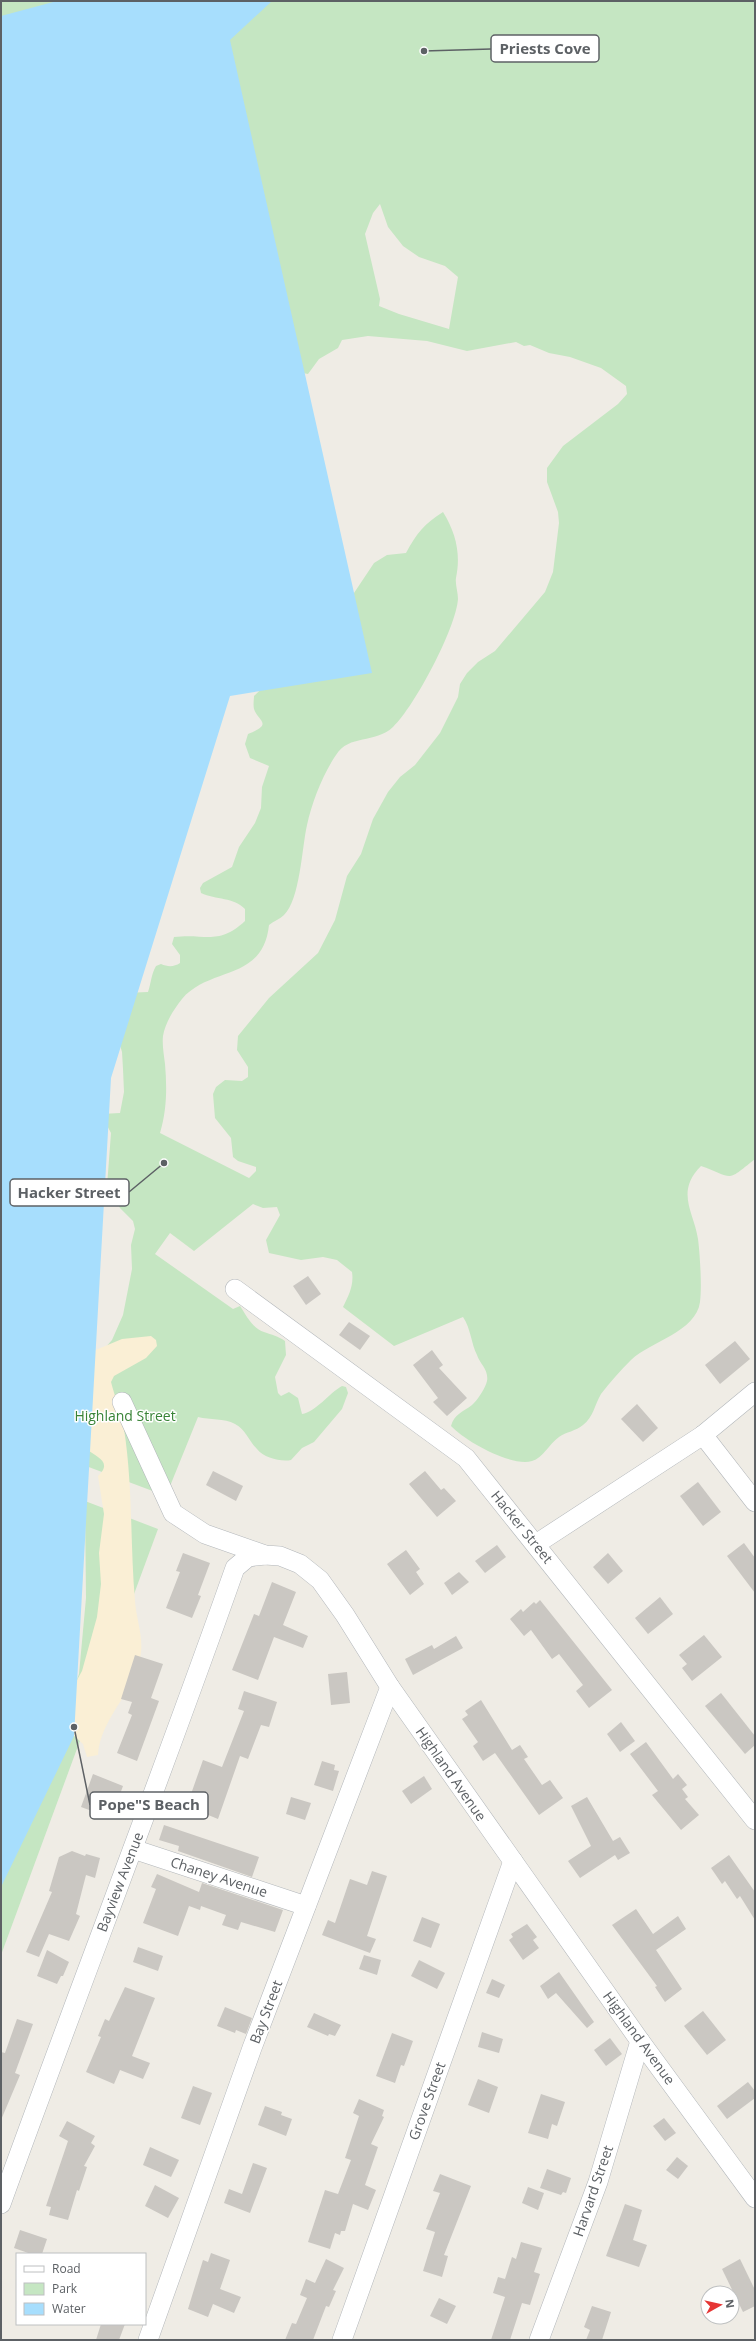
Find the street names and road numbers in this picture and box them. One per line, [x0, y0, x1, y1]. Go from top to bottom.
street label: Hacker Street [487, 1486, 558, 1567]
street label: Highland Avenue [412, 1723, 491, 1825]
street label: Bayview Avenue [92, 1829, 147, 1934]
street label: Chaney Avenue [168, 1852, 270, 1901]
street label: Bay Street [245, 1977, 286, 2046]
street label: Highland Avenue [599, 1987, 680, 2088]
street label: Grove Street [404, 2059, 449, 2143]
street label: Harvard Street [568, 2143, 617, 2239]

